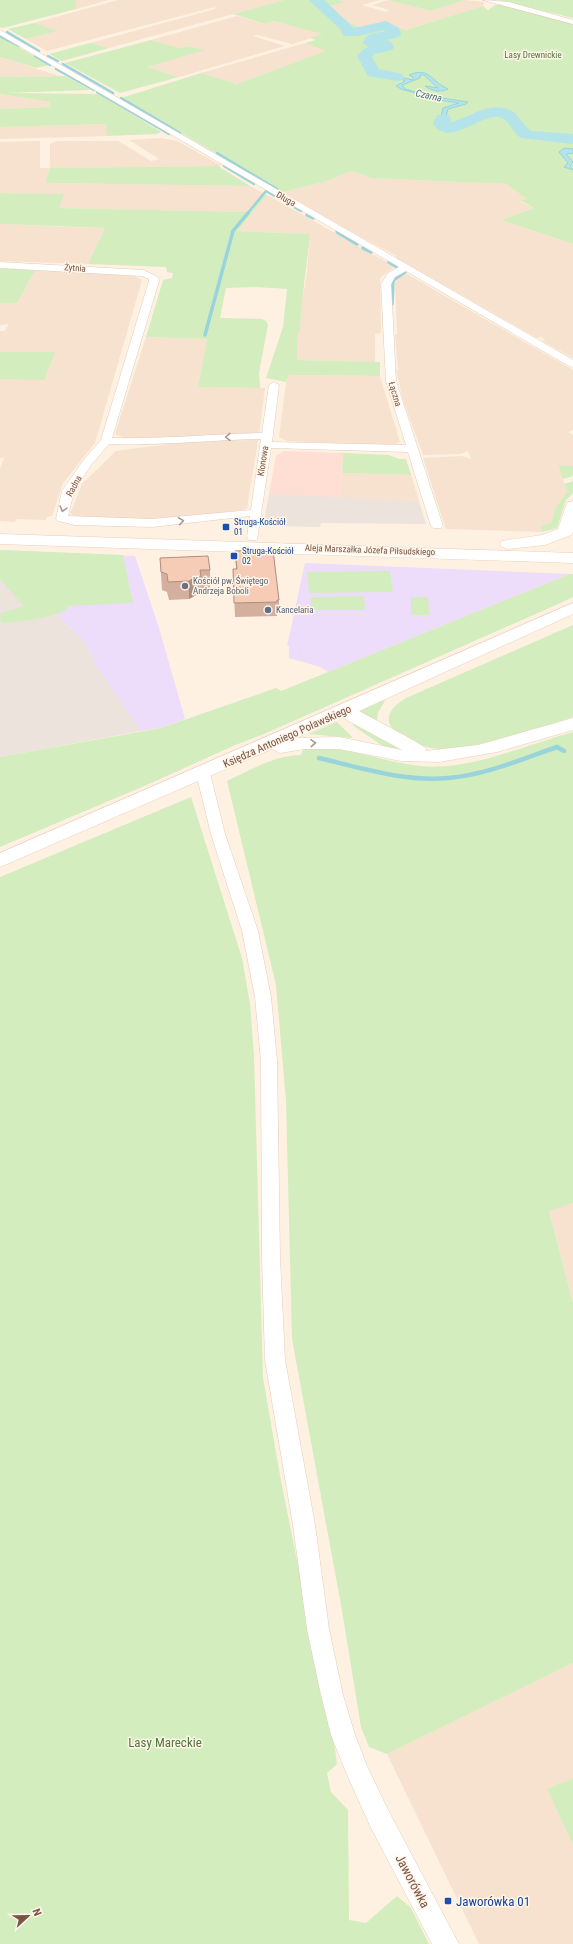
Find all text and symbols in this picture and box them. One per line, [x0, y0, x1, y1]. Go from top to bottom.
park label: Lasy Drewnickie [504, 50, 562, 60]
water label: Czarna [415, 87, 443, 104]
street label: Długa [275, 190, 297, 208]
street label: Żytnia [64, 262, 86, 274]
street label: Łączna [387, 380, 403, 408]
one-way arrow [225, 433, 231, 441]
street label: Klonowa [256, 445, 270, 477]
street label: Radna [64, 474, 84, 498]
one-way arrow [59, 505, 68, 512]
one-way arrow [178, 517, 184, 526]
place label: Struga-Kościół 01 [234, 517, 287, 537]
marker: Struga-Kościół 01 [221, 522, 231, 532]
street label: Aleja Marszałka Józefa Piłsudskiego [305, 543, 436, 557]
place label: Struga-Kościół 02 [242, 546, 295, 566]
marker: Struga-Kościół 02 [229, 551, 239, 561]
place label: Kościół pw. Świętego Andrzeja Boboli [193, 575, 269, 596]
marker: Kościół pw. Świętego Andrzeja Boboli [180, 581, 190, 591]
marker: Kancelaria [263, 605, 273, 615]
place label: Kancelaria [276, 605, 313, 615]
street label: Księdza Antoniego Poławskiego [221, 702, 354, 771]
one-way arrow [310, 739, 316, 747]
park label: Lasy Mareckie [128, 1735, 202, 1750]
street label: Jaworówka [392, 1852, 433, 1911]
place label: Jaworówka 01 [456, 1894, 530, 1909]
north arrow [8, 1896, 48, 1936]
marker: Jaworówka 01 [443, 1896, 453, 1906]
text: N [30, 1907, 44, 1918]

